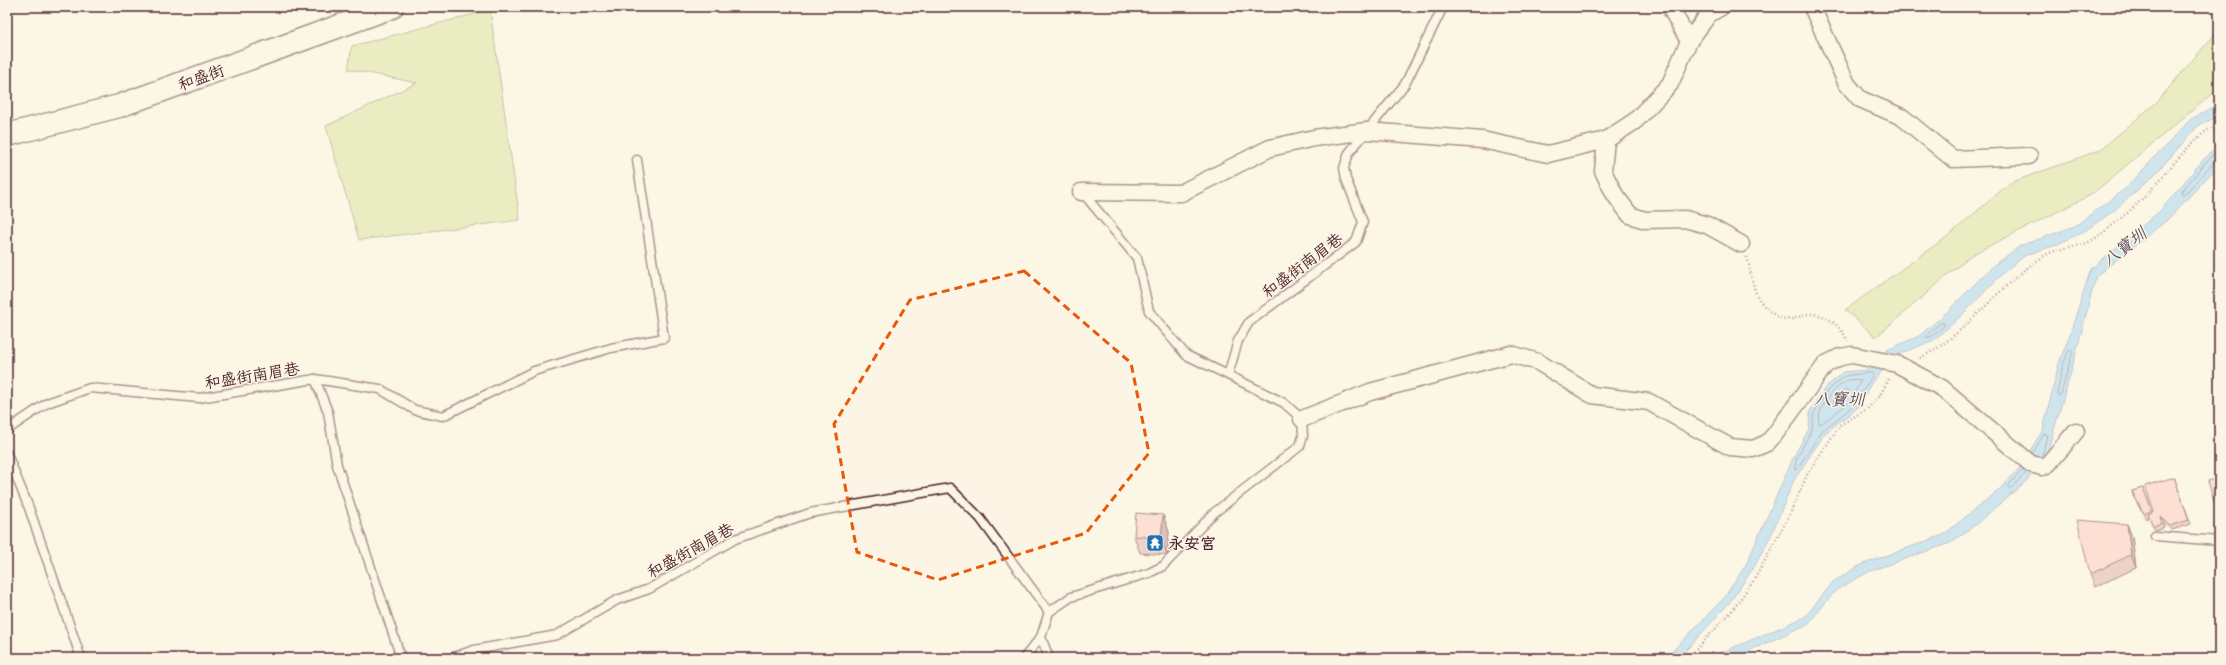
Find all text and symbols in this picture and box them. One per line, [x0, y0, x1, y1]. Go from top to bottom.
street label: 和盛街 [175, 60, 228, 98]
water label: 八寶圳 [2099, 223, 2155, 275]
street label: 和盛街南眉巷 [1258, 229, 1349, 305]
street label: 和盛街南眉巷 [203, 359, 302, 396]
water label: 八寶圳 [1814, 390, 1866, 414]
street label: 和盛街南眉巷 [644, 519, 739, 586]
temple icon: 永安宮 [1145, 533, 1165, 553]
place label: 永安宮 [1168, 534, 1216, 557]

